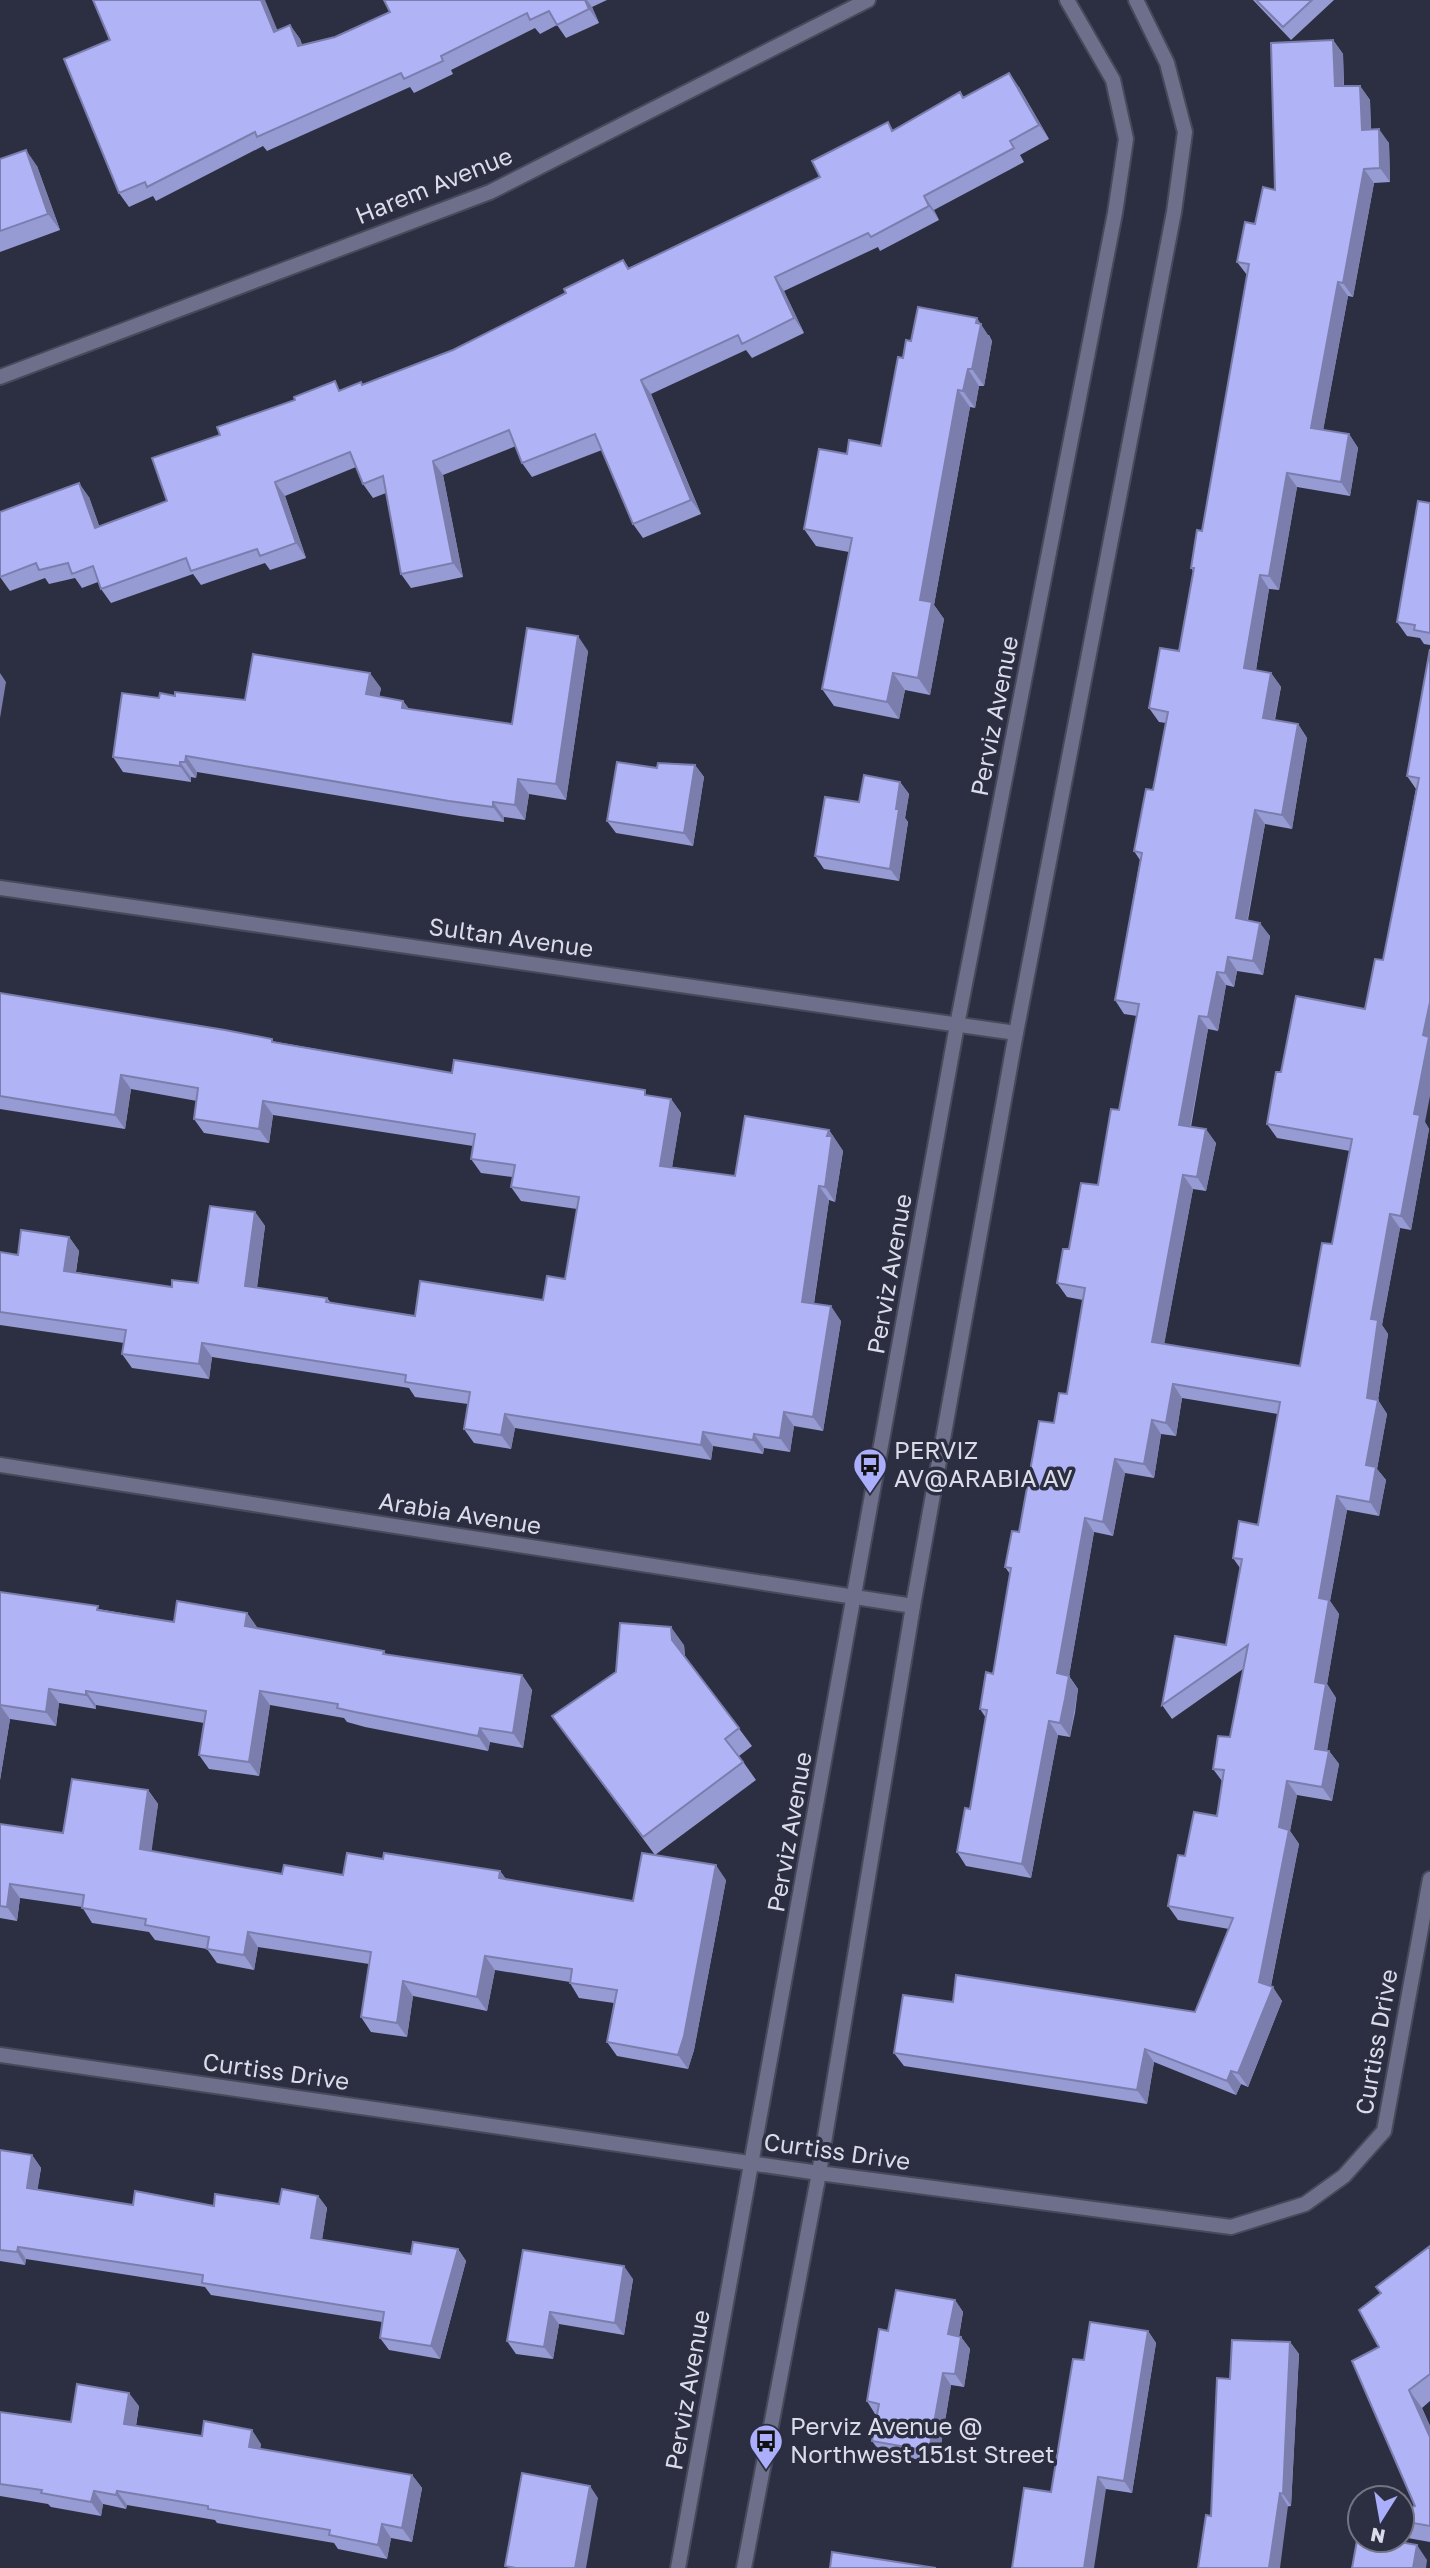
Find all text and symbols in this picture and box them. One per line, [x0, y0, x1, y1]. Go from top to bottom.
street label: Harem Avenue [351, 140, 516, 229]
street label: Perviz Avenue [964, 633, 1023, 798]
street label: Sultan Avenue [427, 911, 595, 962]
street label: Perviz Avenue [860, 1191, 917, 1356]
place label: PERVIZ AV@ARABIA AV [894, 1435, 1073, 1492]
bus stop icon: PERVIZ AV@ARABIA AV [851, 1446, 889, 1495]
street label: Arabia Avenue [377, 1485, 544, 1540]
street label: Perviz Avenue [760, 1749, 817, 1914]
street label: Curtiss Drive [1348, 1967, 1403, 2117]
street label: Curtiss Drive [201, 2046, 351, 2095]
street label: Curtiss Drive [762, 2126, 912, 2175]
street label: Perviz Avenue [658, 2307, 715, 2472]
place label: Perviz Avenue @ Northwest 151st Street [790, 2411, 1055, 2468]
bus stop icon: Perviz Avenue @ Northwest 151st Street [747, 2422, 785, 2471]
north arrow [1346, 2484, 1416, 2554]
text: N [1368, 2524, 1387, 2549]

